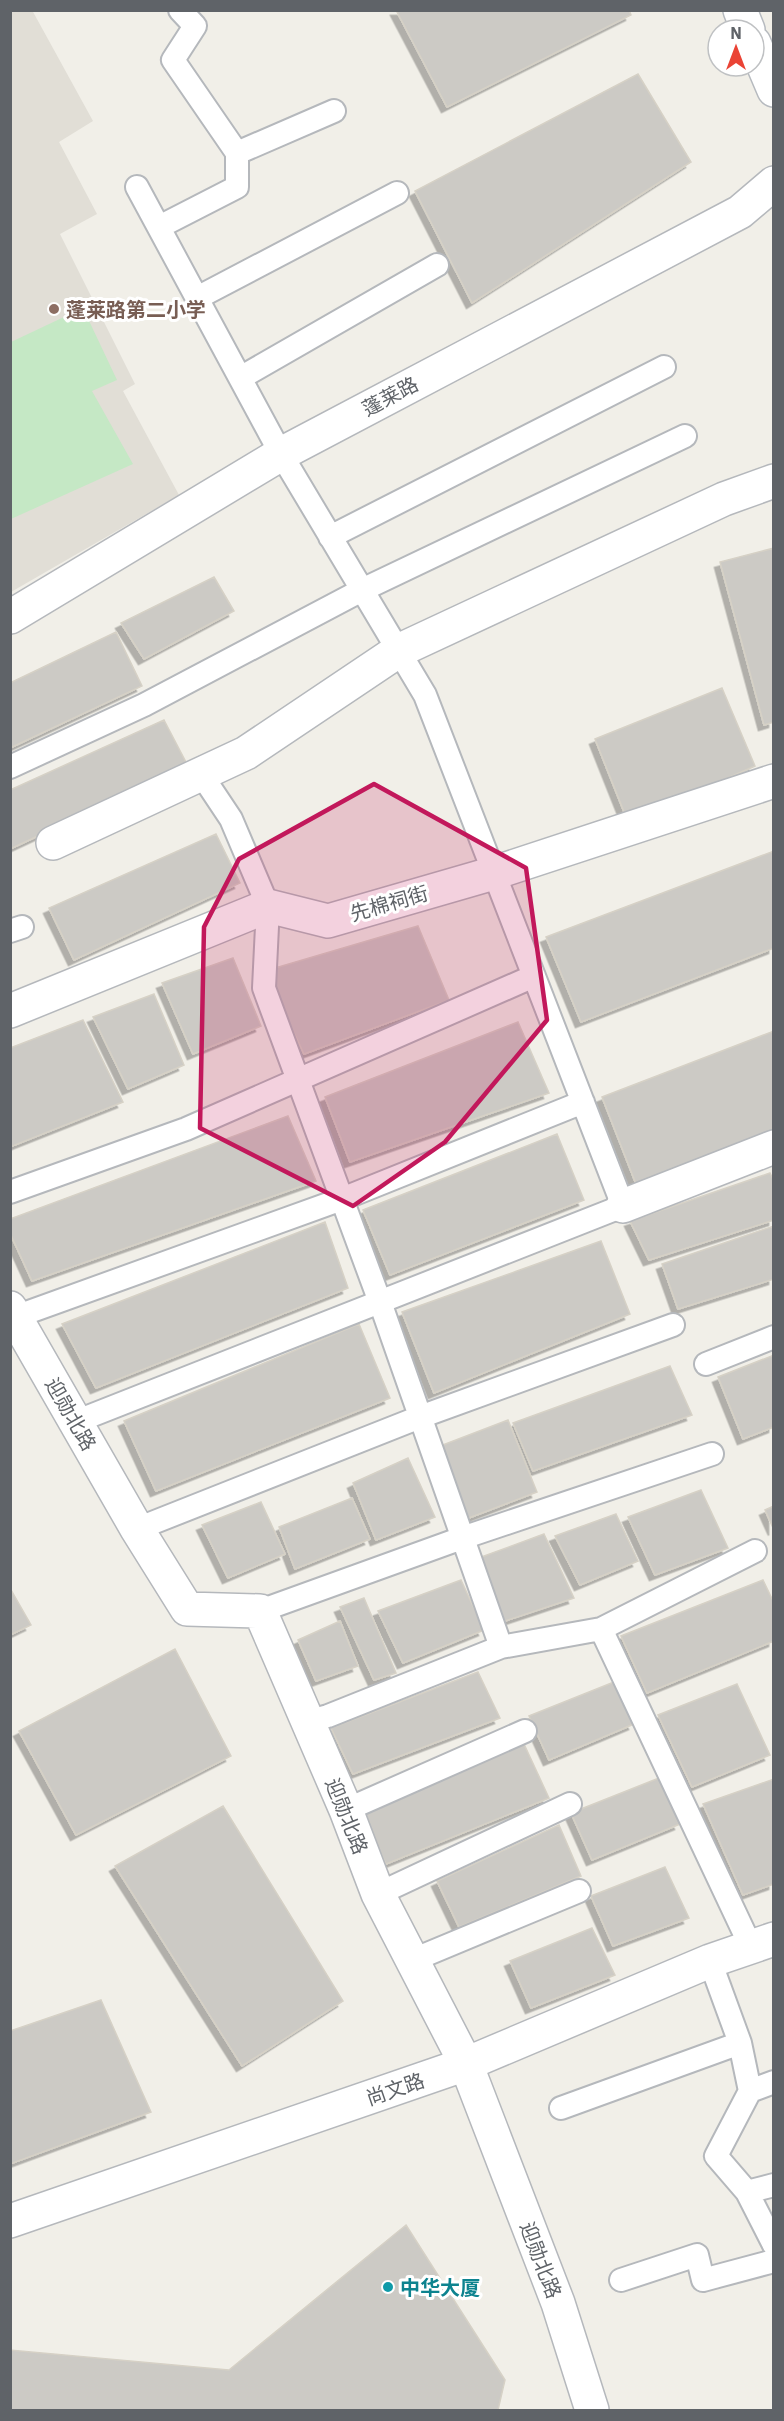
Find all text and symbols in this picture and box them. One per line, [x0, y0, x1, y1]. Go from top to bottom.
north arrow [706, 18, 766, 78]
text: N [730, 23, 742, 43]
place label: 蓬莱路第二小学 [66, 296, 206, 323]
marker: 蓬莱路第二小学 [47, 302, 61, 316]
street label: 蓬莱路 [357, 370, 423, 422]
street label: 先棉祠街 [347, 879, 431, 927]
street label: 迎勋北路 [39, 1373, 103, 1455]
street label: 迎勋北路 [319, 1774, 375, 1858]
street label: 尚文路 [362, 2066, 428, 2112]
street label: 迎勋北路 [514, 2218, 568, 2302]
place label: 中华大厦 [400, 2274, 480, 2301]
marker: 中华大厦 [381, 2280, 395, 2294]

